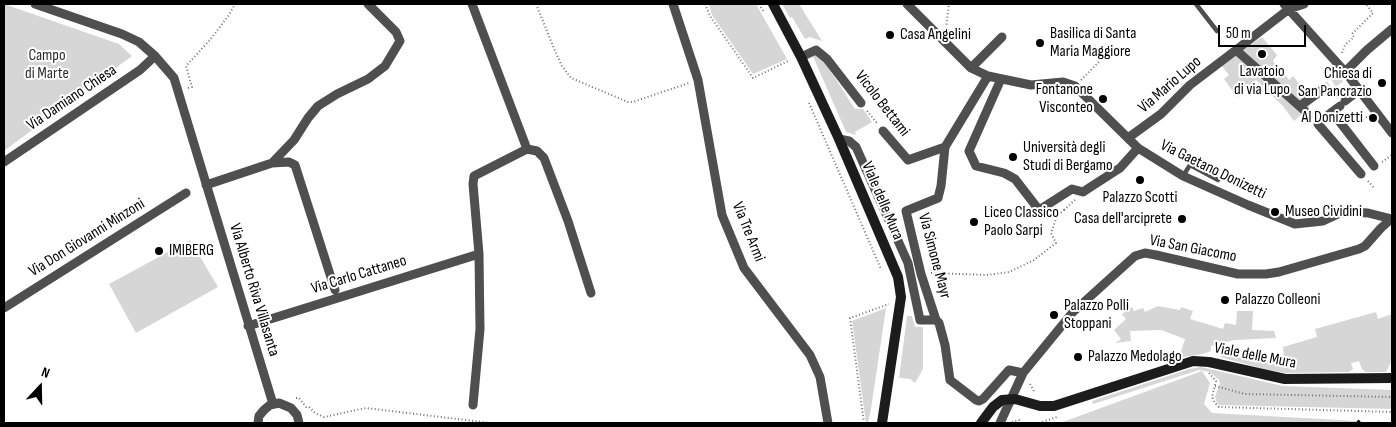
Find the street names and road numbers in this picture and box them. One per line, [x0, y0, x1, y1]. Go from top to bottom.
street label: Via Mario Lupo [1135, 52, 1205, 118]
street label: Via Damiano Chiesa [23, 61, 121, 135]
street label: Vicolo Bettami [850, 67, 914, 141]
street label: Via Gaetano Donizetti [1157, 136, 1269, 204]
street label: Viale delle Mura [857, 159, 907, 243]
street label: Via Don Giovanni Minzoni [26, 195, 148, 281]
street label: Via Tre Armi [727, 199, 769, 265]
street label: Via Simone Mayr [913, 211, 955, 301]
street label: Via Alberto Riva Villasanta [225, 221, 283, 359]
street label: Via San Giacomo [1148, 231, 1238, 267]
street label: Via Carlo Cattaneo [309, 251, 409, 299]
street label: Viale delle Mura [1212, 339, 1298, 373]

